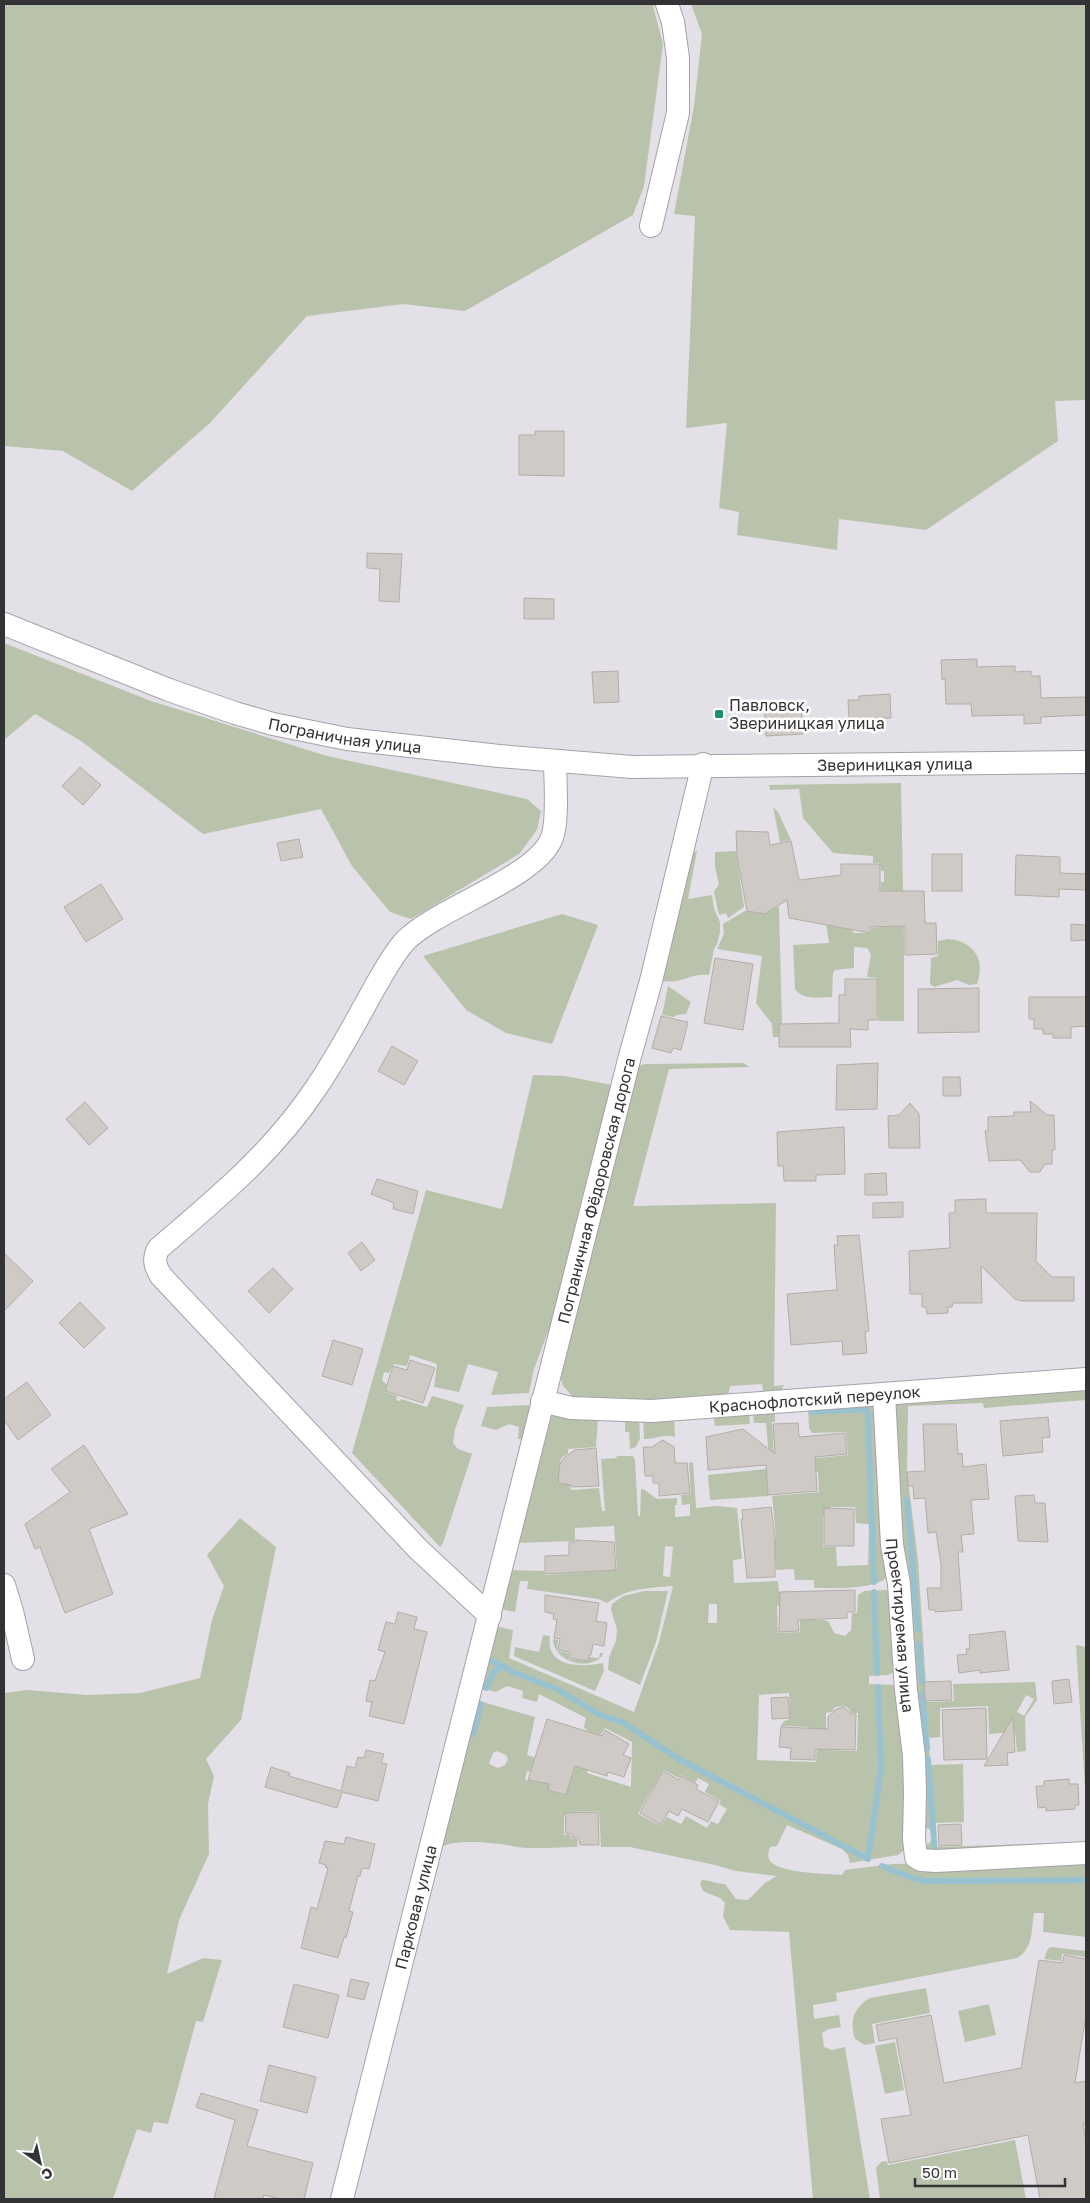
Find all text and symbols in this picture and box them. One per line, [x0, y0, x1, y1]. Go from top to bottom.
place label: Павловск, Звериницкая улица [729, 695, 885, 733]
marker: Павловск, Звериницкая улица [713, 708, 725, 720]
street label: Пограничная улица [266, 713, 423, 757]
street label: Звериницкая улица [817, 753, 973, 775]
street label: Пограничная Фёдоровская дорога [553, 1055, 639, 1326]
street label: Краснофлотский переулок [708, 1381, 921, 1417]
street label: Проектируемая улица [882, 1537, 919, 1714]
street label: Парковая улица [390, 1843, 441, 1971]
north arrow [15, 2138, 65, 2188]
scale bar [915, 2156, 1065, 2188]
text: 50 m [922, 2163, 957, 2181]
text: С [39, 2164, 56, 2184]

